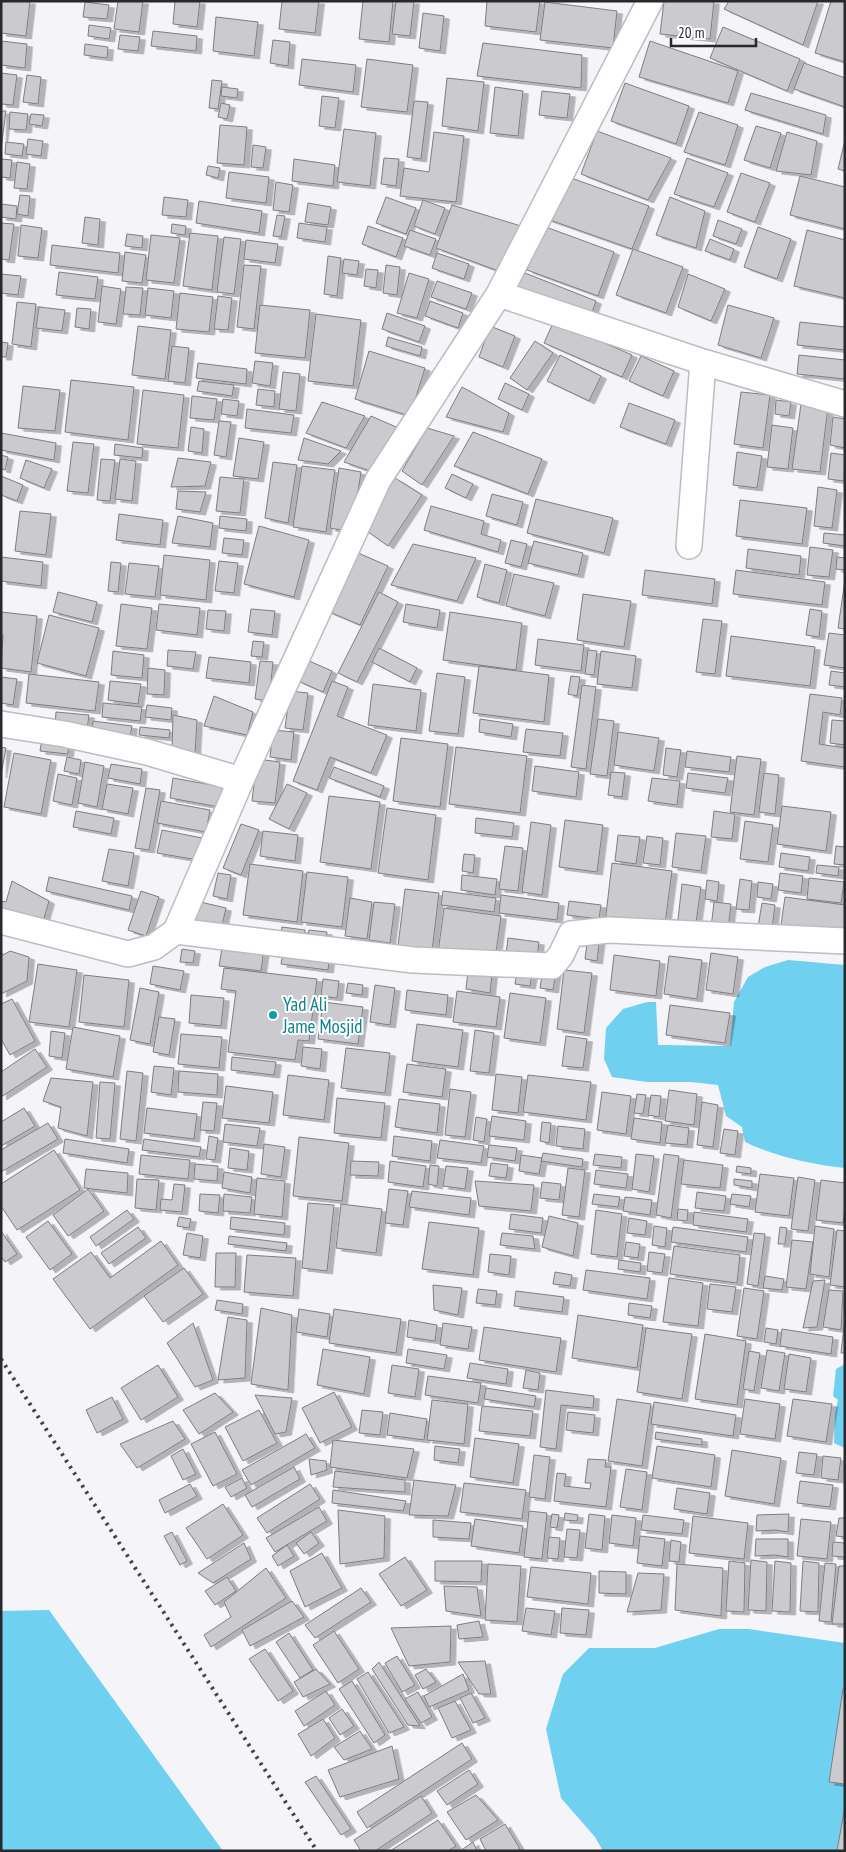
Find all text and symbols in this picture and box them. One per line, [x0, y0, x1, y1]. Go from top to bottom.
scale bar [671, 15, 756, 47]
text: 20 m [678, 23, 704, 42]
place label: Yad Ali Jame Mosjid [282, 992, 363, 1038]
marker: Yad Ali Jame Mosjid [267, 1009, 279, 1021]

